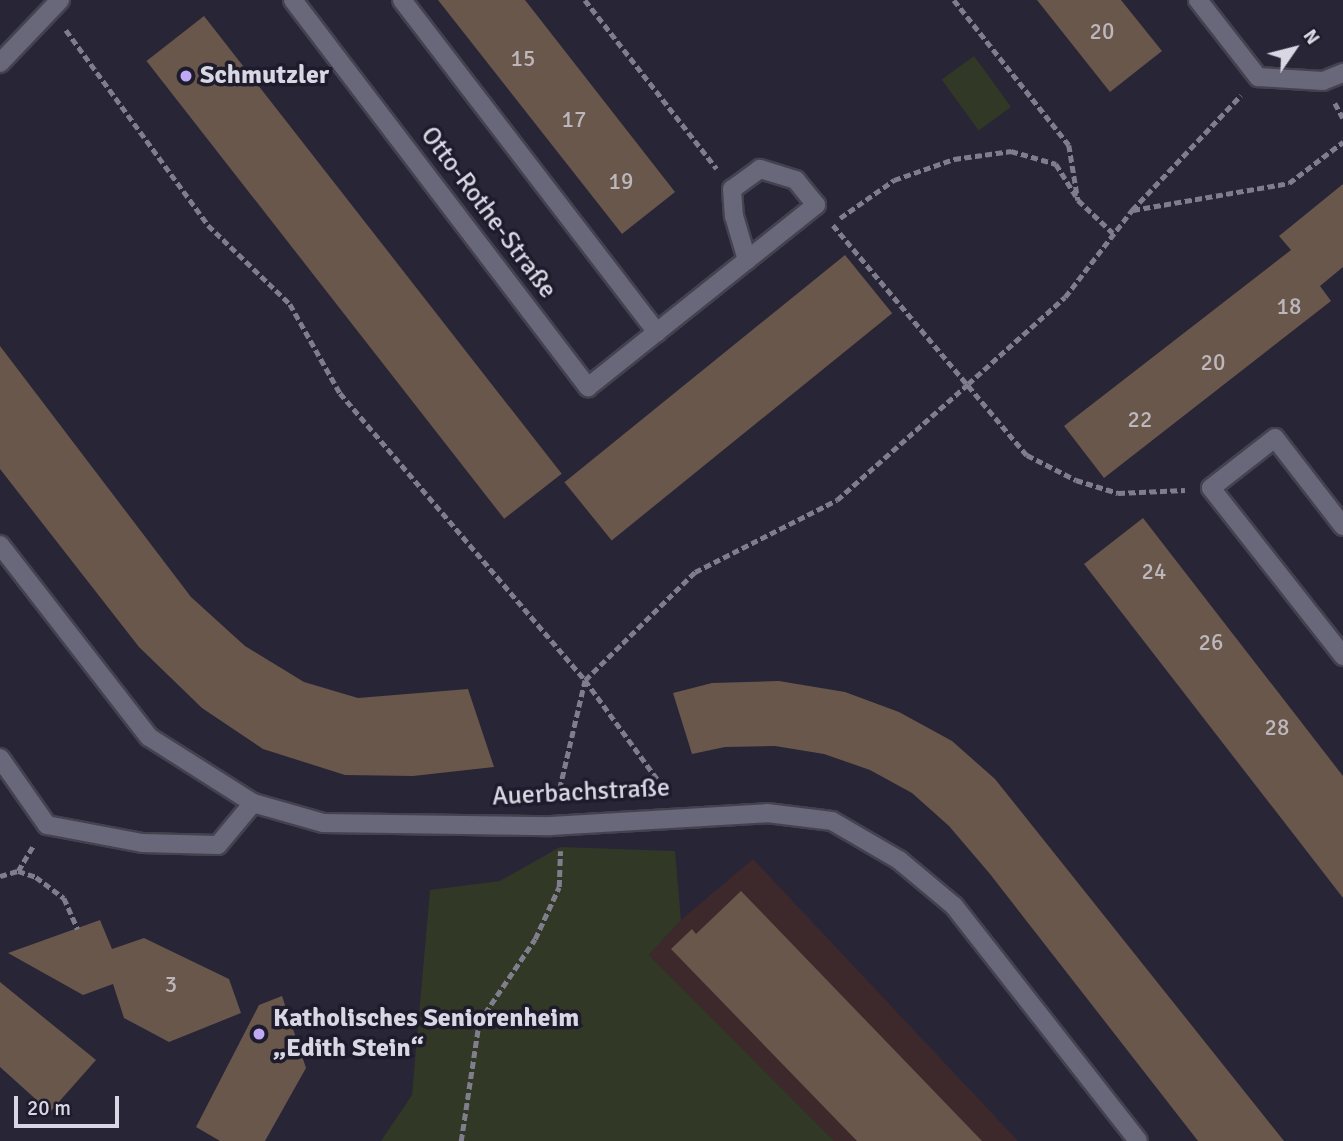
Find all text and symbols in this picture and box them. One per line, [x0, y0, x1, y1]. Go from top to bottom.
north arrow [1259, 14, 1329, 84]
house number: 20 [1090, 18, 1114, 46]
text: N [1298, 25, 1325, 49]
house number: 15 [511, 45, 535, 73]
place label: Schmutzler [200, 60, 329, 92]
marker: Schmutzler [178, 68, 194, 84]
house number: 17 [562, 106, 586, 134]
street label: Otto-Rothe-Straße [413, 121, 563, 305]
house number: 19 [609, 168, 633, 196]
house number: 18 [1277, 293, 1301, 321]
house number: 20 [1201, 349, 1225, 377]
house number: 22 [1128, 406, 1152, 434]
house number: 24 [1142, 558, 1166, 586]
house number: 26 [1199, 629, 1223, 657]
house number: 28 [1265, 714, 1289, 742]
street label: Auerbachstraße [491, 773, 671, 813]
house number: 3 [165, 971, 177, 999]
place label: Katholisches Seniorenheim „Edith Stein“ [273, 1003, 579, 1064]
marker: Katholisches Seniorenheim „Edith Stein“ [251, 1026, 267, 1042]
scale bar [18, 1082, 122, 1126]
text: 20 m [27, 1095, 71, 1121]

